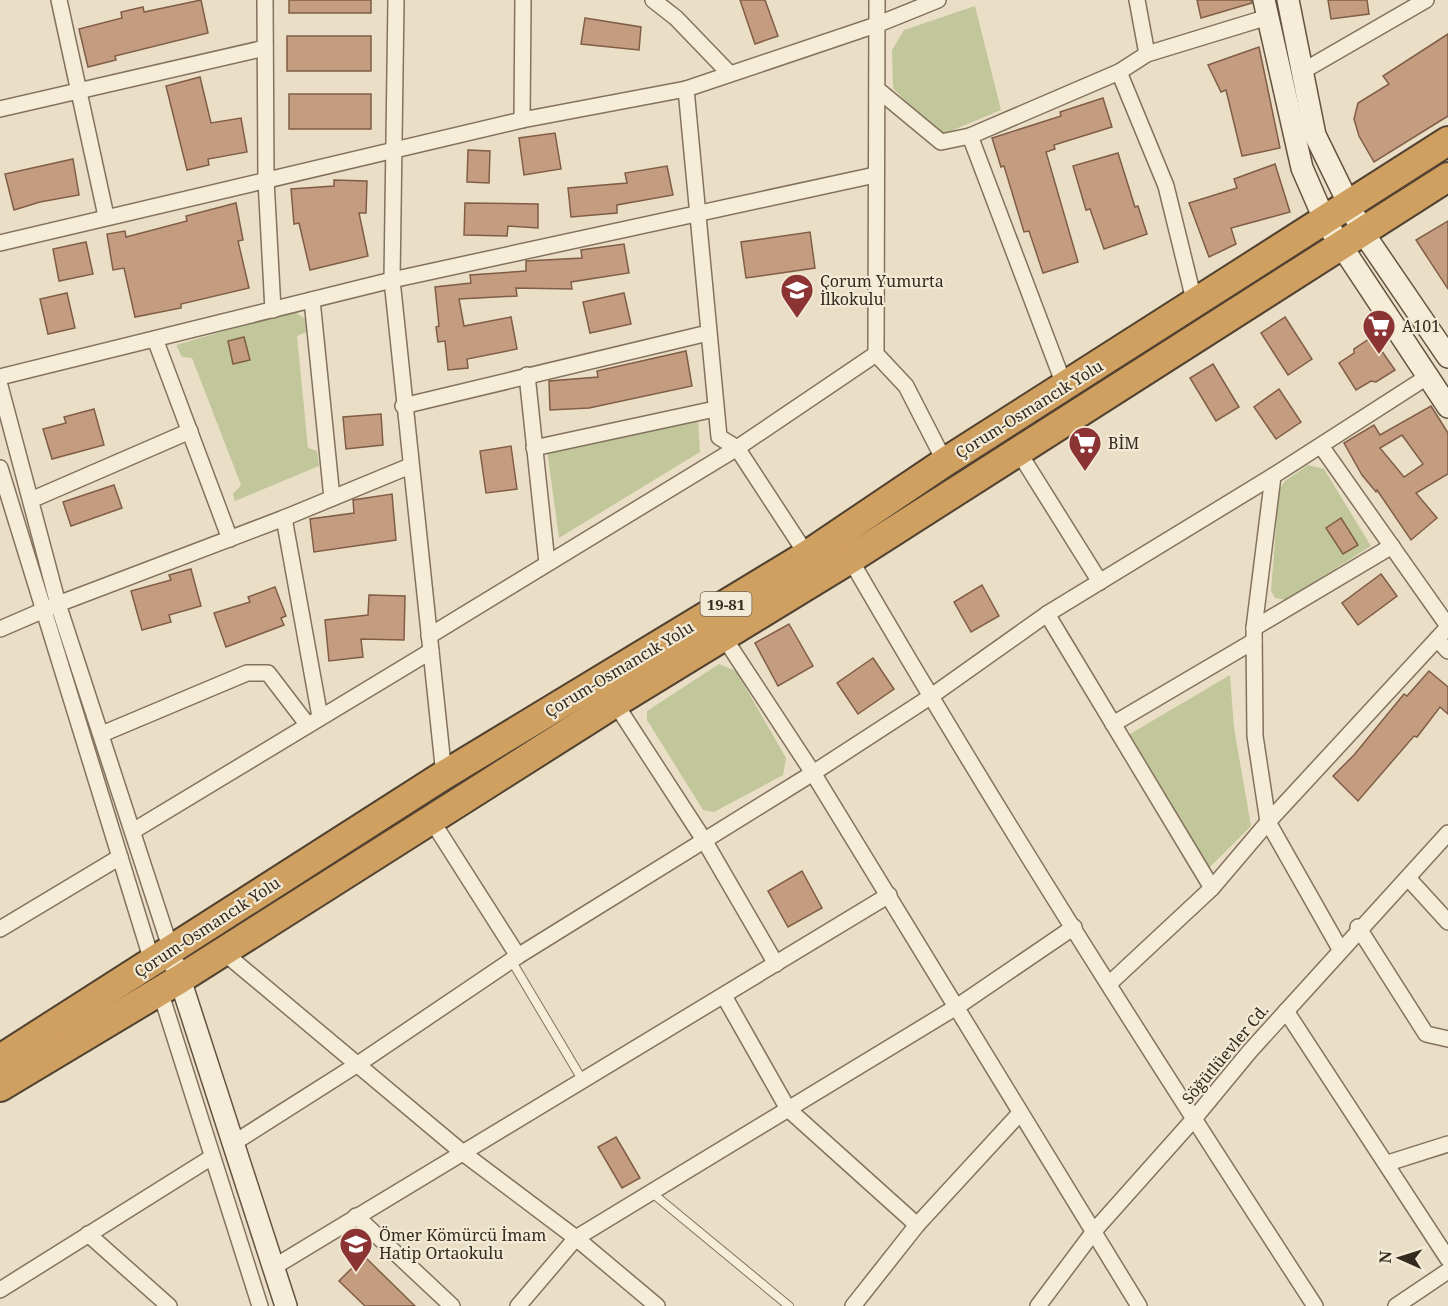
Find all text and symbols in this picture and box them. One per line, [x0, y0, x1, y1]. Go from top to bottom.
place label: Çorum Yumurta İlkokulu [820, 270, 944, 310]
school or university icon: Çorum Yumurta İlkokulu [779, 272, 815, 319]
supermarket icon: A101 [1361, 308, 1397, 355]
place label: A101 [1402, 315, 1440, 337]
street label: Çorum-Osmancık Yolu [951, 355, 1107, 463]
supermarket icon: BİM [1067, 425, 1103, 472]
place label: BİM [1108, 432, 1139, 454]
road number: 19-81 [700, 592, 752, 616]
street label: Çorum-Osmancık Yolu [540, 616, 698, 722]
street label: Çorum-Osmancık Yolu [130, 871, 284, 983]
street label: Söğütlüevler Cd. [1177, 999, 1273, 1109]
place label: Ömer Kömürcü İmam Hatip Ortaokulu [379, 1224, 547, 1264]
school or university icon: Ömer Kömürcü İmam Hatip Ortaokulu [338, 1226, 374, 1273]
north arrow [1370, 1228, 1430, 1288]
text: N [1374, 1250, 1396, 1264]

